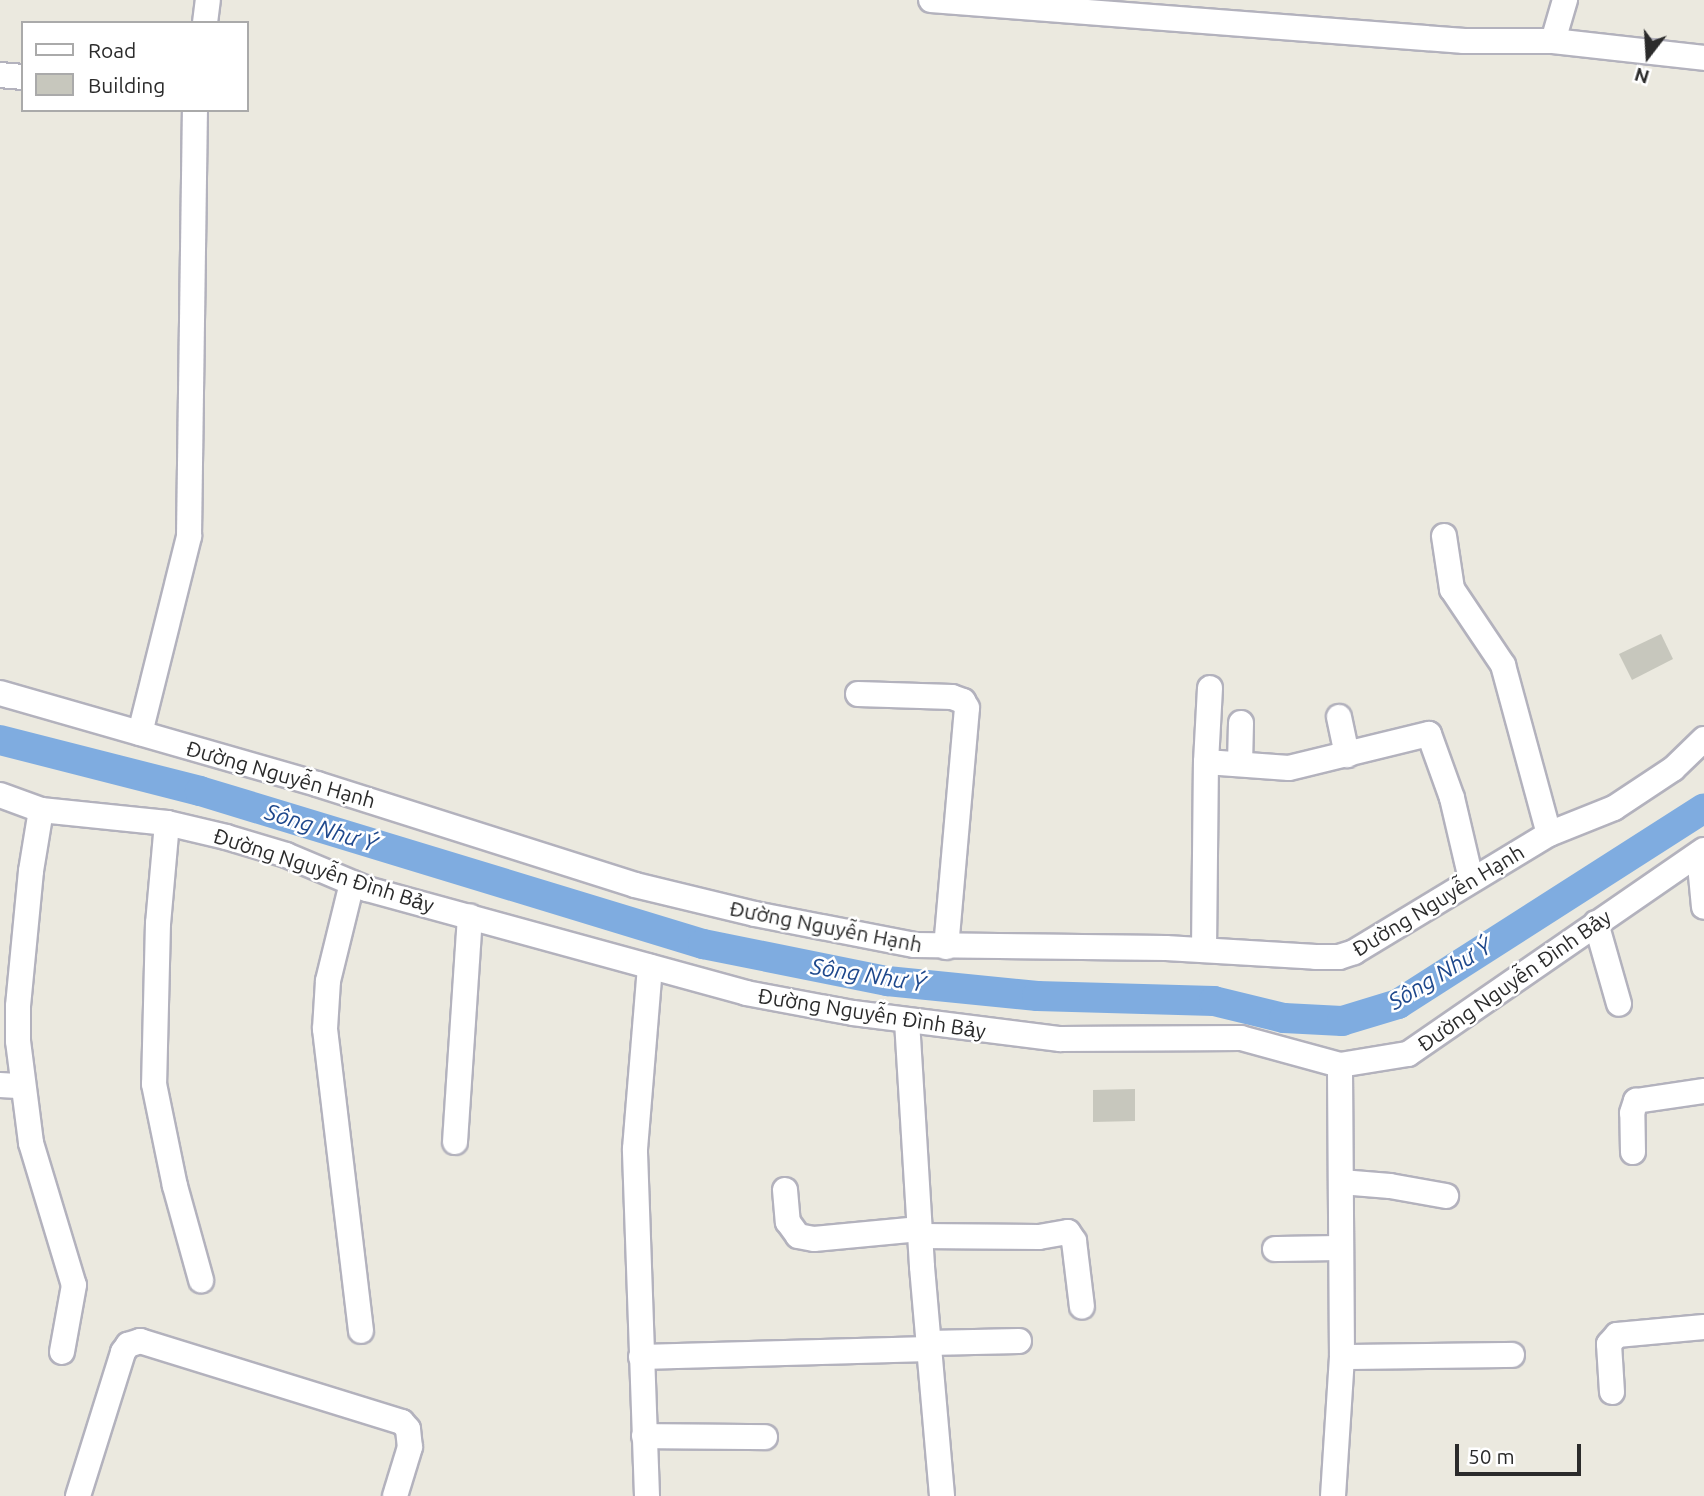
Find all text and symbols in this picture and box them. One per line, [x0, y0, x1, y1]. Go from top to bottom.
legend [21, 21, 248, 112]
north arrow [1613, 21, 1683, 91]
text: Road [88, 38, 136, 62]
text: N [1632, 63, 1652, 89]
text: Building [88, 73, 165, 97]
street label: Đường Nguyễn Hạnh [183, 735, 379, 813]
water label: Sông Như Ý [262, 798, 380, 858]
street label: Đường Nguyễn Đình Bảy [211, 822, 437, 918]
street label: Đường Nguyễn Hạnh [1348, 839, 1528, 961]
street label: Đường Nguyễn Hạnh [728, 895, 924, 957]
street label: Đường Nguyễn Đình Bảy [1412, 904, 1616, 1056]
water label: Sông Như Ý [1383, 932, 1497, 1016]
water label: Sông Như Ý [809, 952, 927, 998]
street label: Đường Nguyễn Đình Bảy [756, 983, 988, 1043]
scale bar [1459, 1430, 1585, 1474]
text: 50 m [1468, 1444, 1515, 1468]

